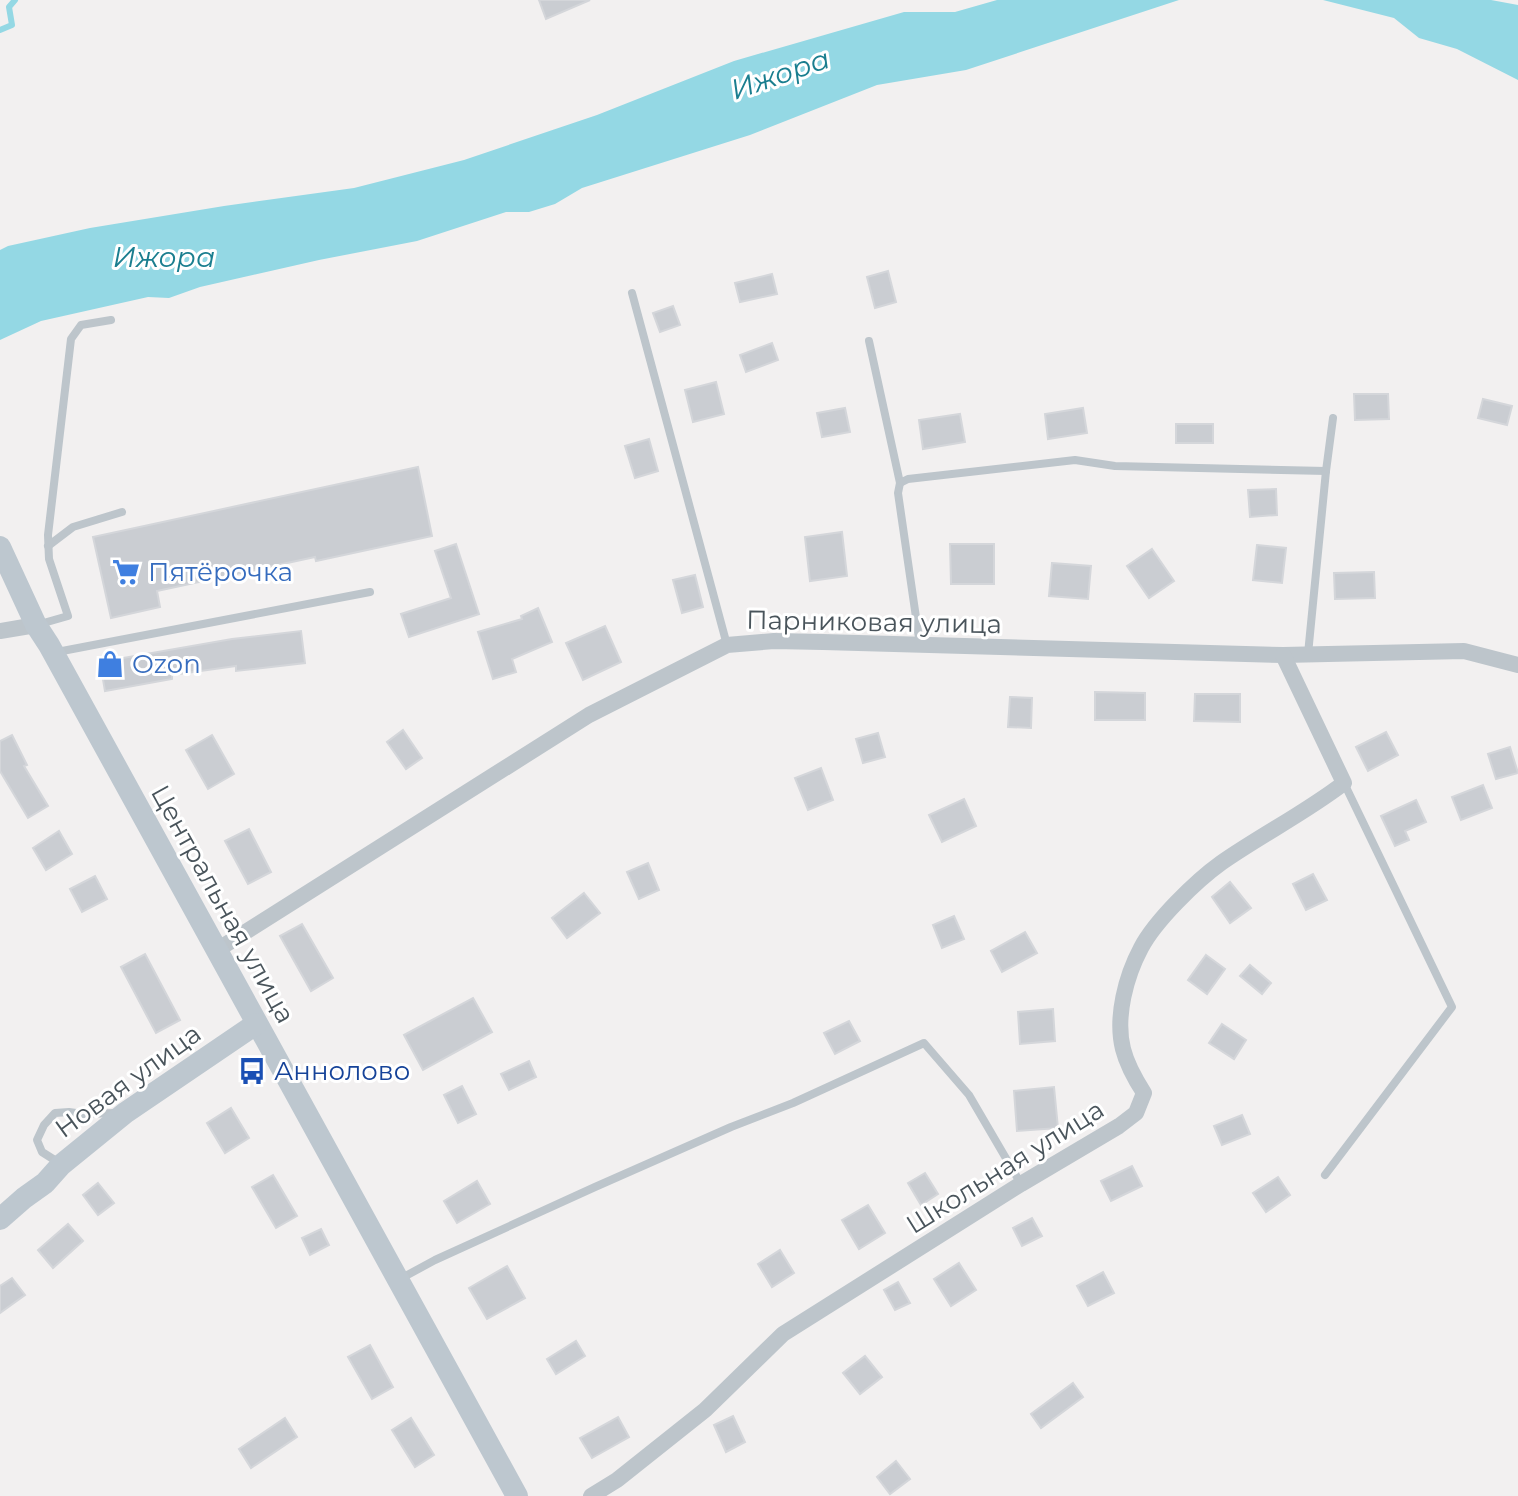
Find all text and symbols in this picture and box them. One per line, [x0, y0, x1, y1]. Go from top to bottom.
water label: Ижора [726, 41, 834, 107]
water label: Ижора [113, 240, 215, 274]
place label: Пятёрочка [148, 556, 293, 588]
supermarket icon: Пятёрочка [111, 557, 141, 587]
street label: Парниковая улица [746, 604, 1002, 640]
place label: Ozon [132, 648, 201, 680]
shop icon: Ozon [95, 649, 125, 679]
street label: Центральная улица [144, 779, 302, 1029]
street label: Новая улица [49, 1017, 207, 1145]
place label: Аннолово [274, 1055, 410, 1087]
bus stop icon: Аннолово [237, 1056, 267, 1086]
street label: Школьная улица [900, 1093, 1110, 1241]

